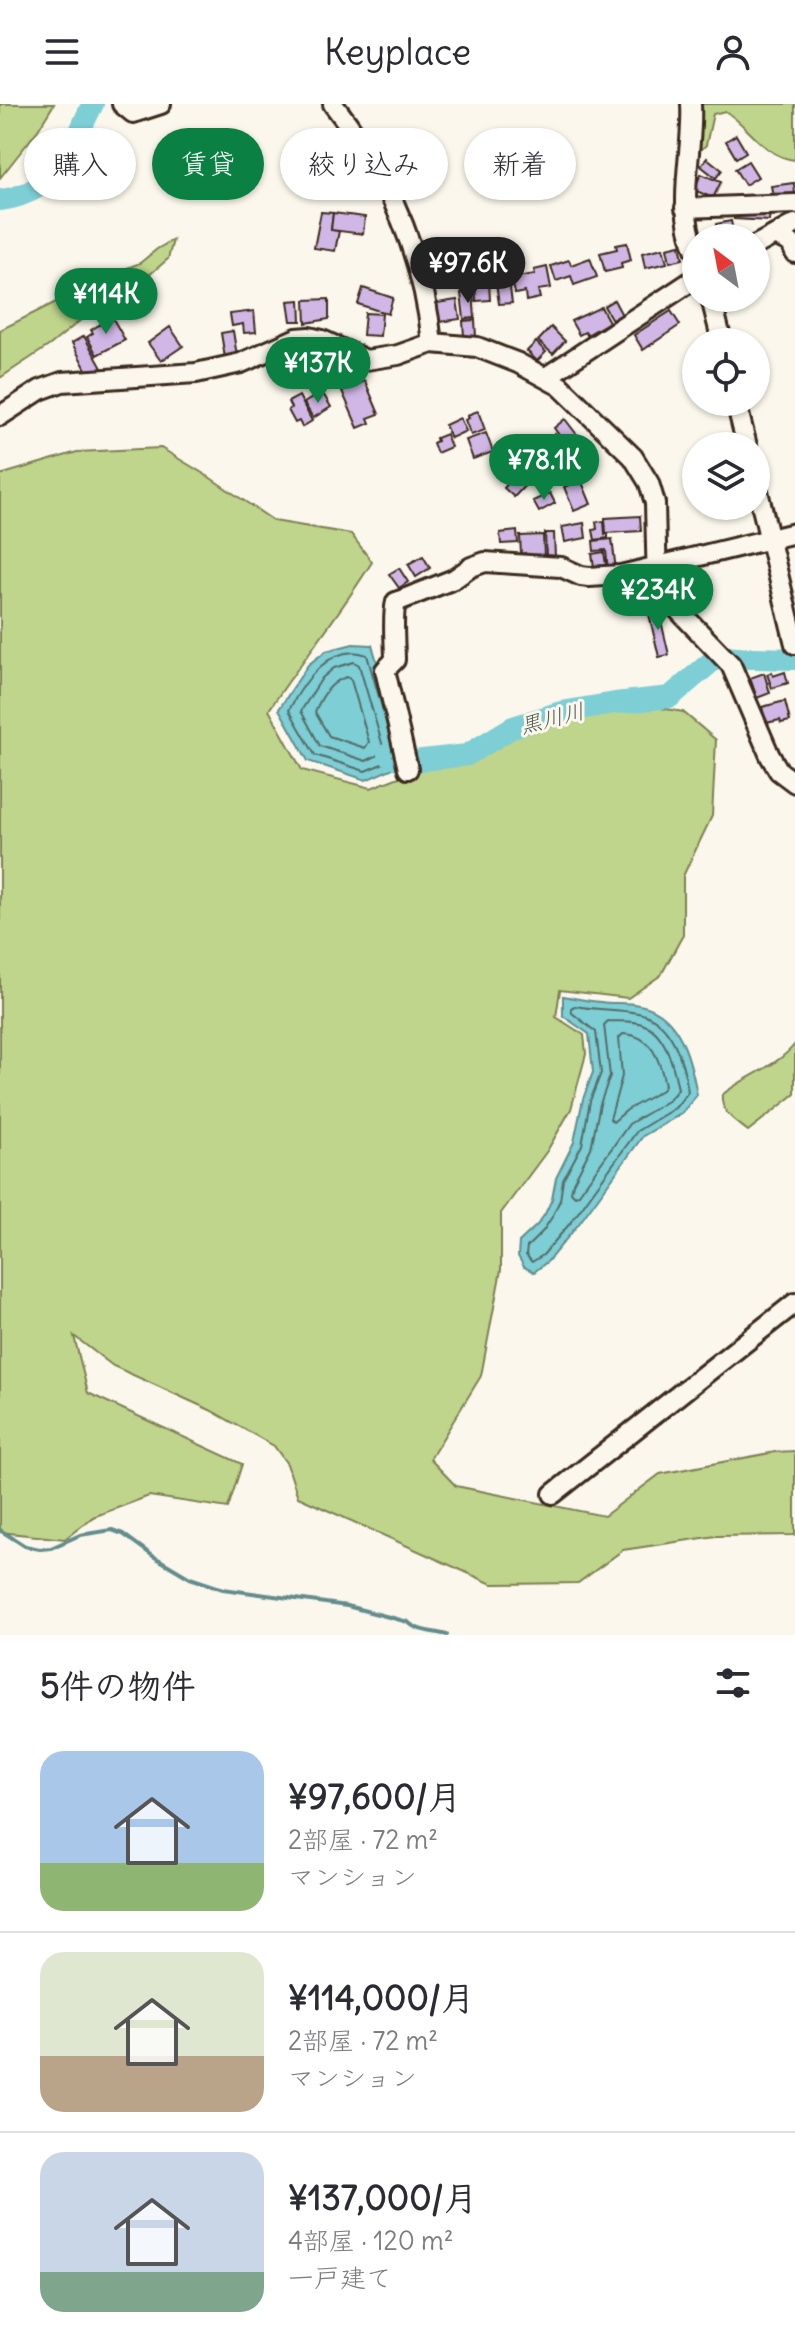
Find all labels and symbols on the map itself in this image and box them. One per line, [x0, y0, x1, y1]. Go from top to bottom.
north arrow [682, 224, 770, 312]
pin: ¥97.6K [403, 237, 533, 305]
pin: ¥114K [50, 268, 162, 336]
pin: ¥137K [262, 337, 374, 405]
pin: ¥78.1K [479, 434, 609, 502]
pin: ¥234K [602, 564, 714, 632]
water label: 黒川川 [517, 696, 587, 740]

